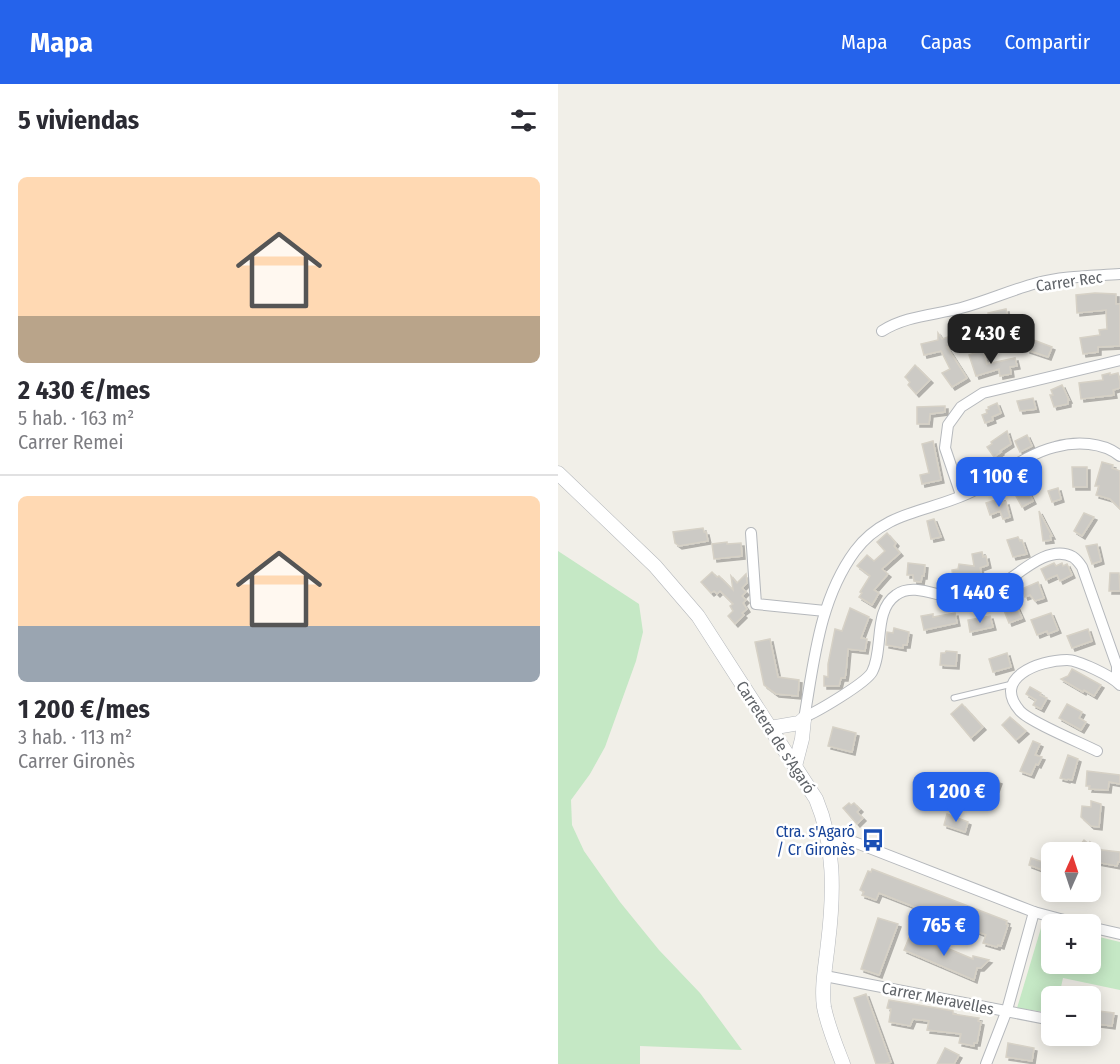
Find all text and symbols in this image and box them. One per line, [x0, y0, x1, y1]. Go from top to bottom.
text: Mapa [30, 26, 93, 59]
text: Mapa [841, 29, 888, 55]
text: Capas [921, 29, 971, 55]
text: Compartir [1004, 29, 1090, 55]
icon: filters [507, 104, 540, 137]
text: 5 viviendas [18, 105, 139, 136]
icon: home [225, 216, 333, 324]
street label: Carrer Rec [1035, 267, 1104, 296]
pin: 2 430 € [936, 314, 1046, 365]
text: 2 430 € [962, 321, 1020, 345]
text: 2 430 €/mes [18, 375, 150, 406]
text: 5 hab. · 163 m² [18, 406, 134, 430]
text: Carrer Remei [18, 430, 124, 454]
pin: 1 100 € [944, 457, 1054, 508]
text: 1 100 € [970, 464, 1028, 488]
icon: home [225, 535, 333, 643]
pin: 1 440 € [925, 573, 1035, 624]
text: 1 440 € [951, 580, 1009, 604]
street label: Carretera de s'Agaró [732, 677, 819, 797]
text: 1 200 €/mes [18, 694, 150, 725]
text: 3 hab. · 113 m² [18, 725, 132, 749]
text: Carrer Gironès [18, 749, 135, 773]
pin: 1 200 € [901, 772, 1011, 823]
text: 1 200 € [927, 779, 985, 803]
place label: Ctra. s'Agaró / Cr Gironès [776, 822, 855, 859]
bus stop icon: Ctra. s'Agaró / Cr Gironès [860, 827, 886, 853]
north arrow [1041, 842, 1101, 902]
map controls [1041, 842, 1101, 1046]
pin: 765 € [902, 906, 986, 957]
text: 765 € [922, 913, 966, 937]
button: + [1041, 914, 1101, 974]
street label: Carrer Meravelles [880, 978, 996, 1019]
button: − [1041, 986, 1101, 1046]

